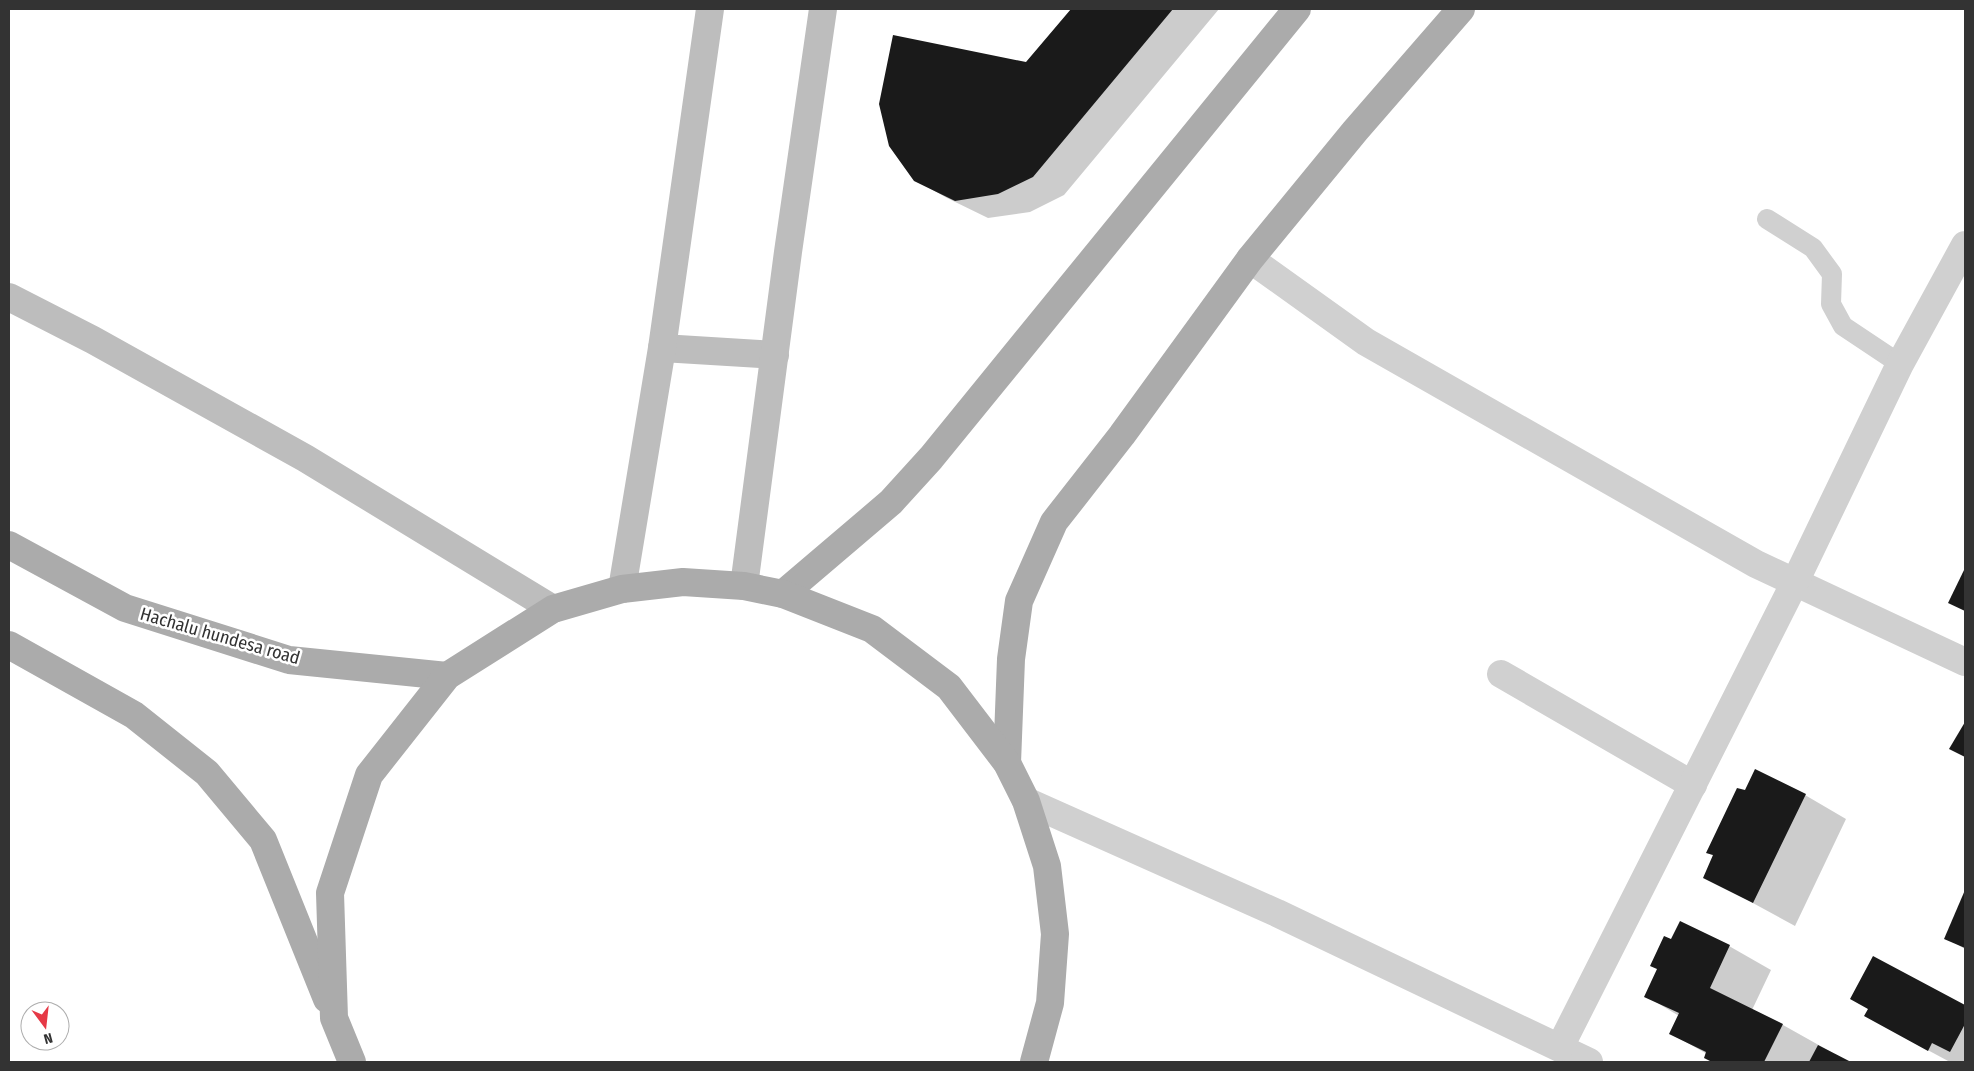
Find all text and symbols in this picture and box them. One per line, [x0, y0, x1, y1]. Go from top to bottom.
street label: Hachalu hundesa road [138, 603, 302, 669]
north arrow [20, 1001, 70, 1051]
text: N [42, 1029, 54, 1047]

